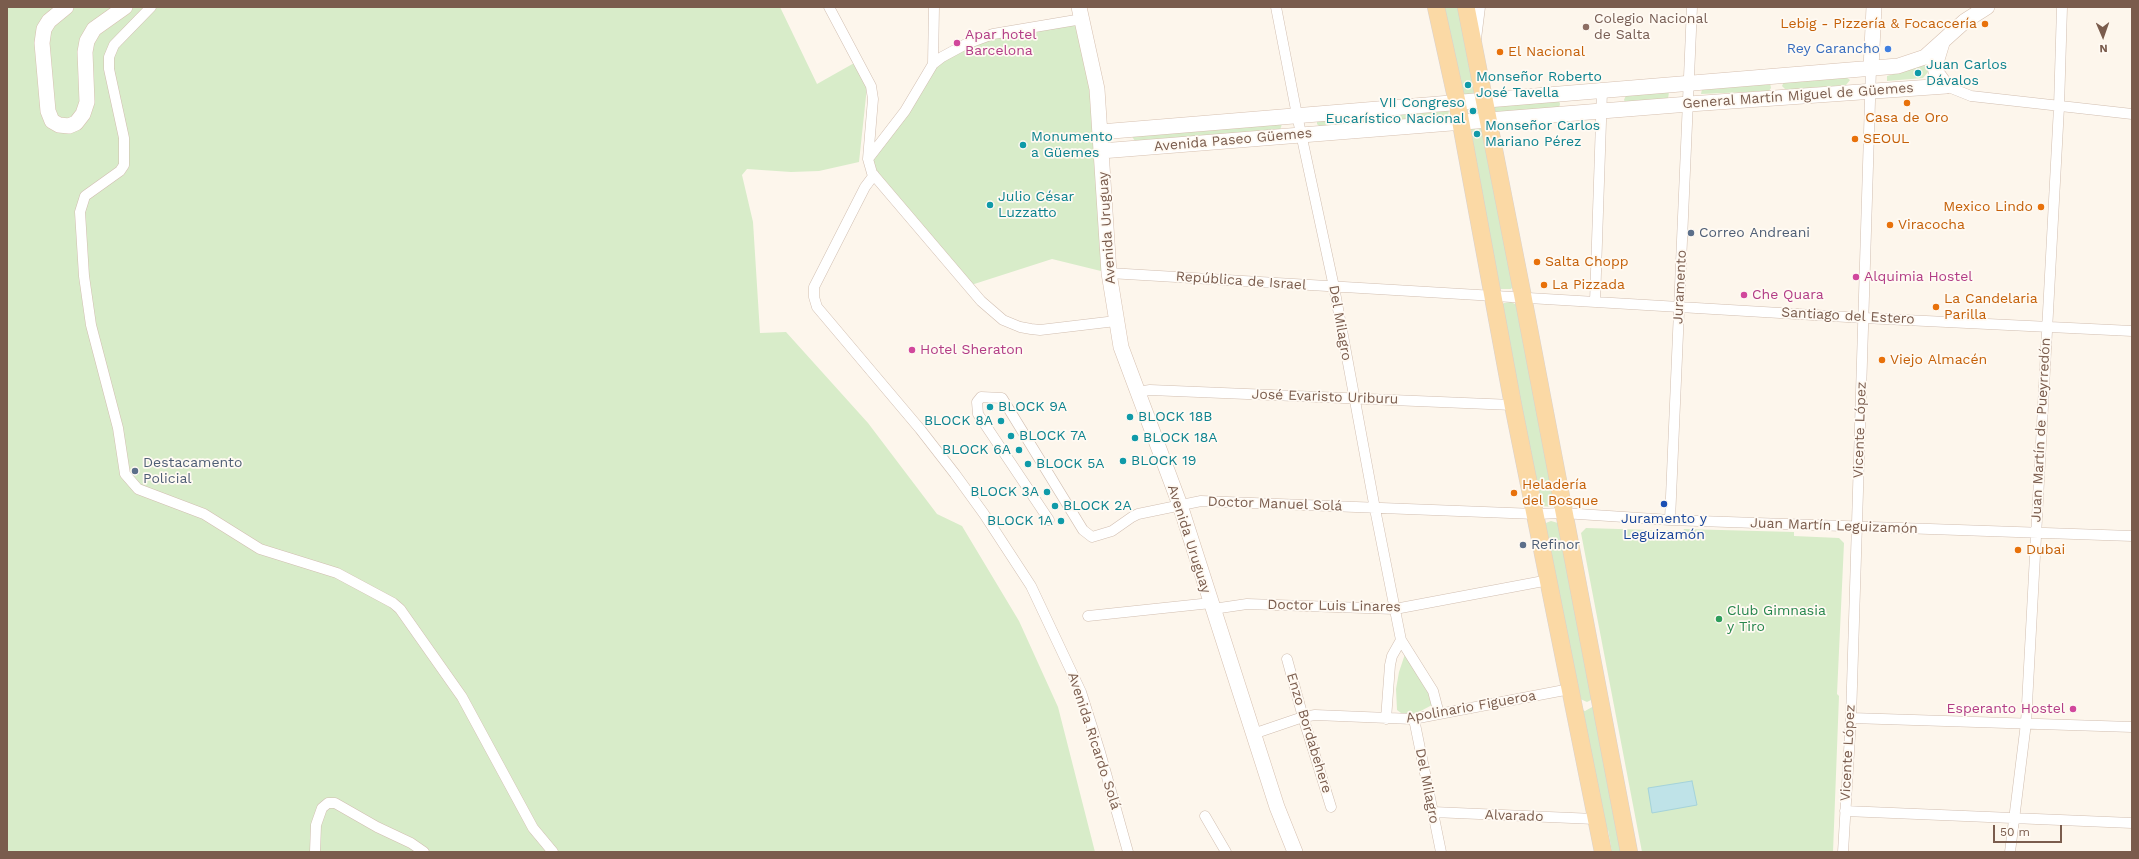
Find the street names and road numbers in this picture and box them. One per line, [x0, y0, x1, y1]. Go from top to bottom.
street label: General Martín Miguel de Güemes [1682, 80, 1914, 112]
street label: Avenida Paseo Güemes [1153, 125, 1313, 155]
street label: Avenida Uruguay [1095, 171, 1119, 285]
street label: Juramento [1670, 250, 1690, 324]
street label: República de Israel [1175, 268, 1307, 294]
street label: Del Milagro [1325, 284, 1355, 362]
street label: Santiago del Estero [1781, 304, 1915, 328]
street label: Juan Martín de Pueyrredón [2028, 337, 2054, 523]
street label: Vicente López [1850, 381, 1870, 479]
street label: José Evaristo Uriburu [1251, 386, 1399, 408]
street label: Avenida Uruguay [1164, 483, 1214, 595]
street label: Doctor Manuel Solá [1207, 493, 1343, 515]
street label: Juan Martín Leguizamón [1750, 515, 1918, 537]
street label: Doctor Luis Linares [1267, 596, 1401, 616]
street label: Avenida Ricardo Solá [1064, 670, 1124, 812]
street label: Enzo Bordabehere [1283, 671, 1335, 795]
street label: Apolinario Figueroa [1405, 687, 1537, 727]
street label: Vicente López [1837, 704, 1859, 802]
street label: Del Milagro [1411, 747, 1443, 825]
street label: Alvarado [1484, 807, 1544, 825]

